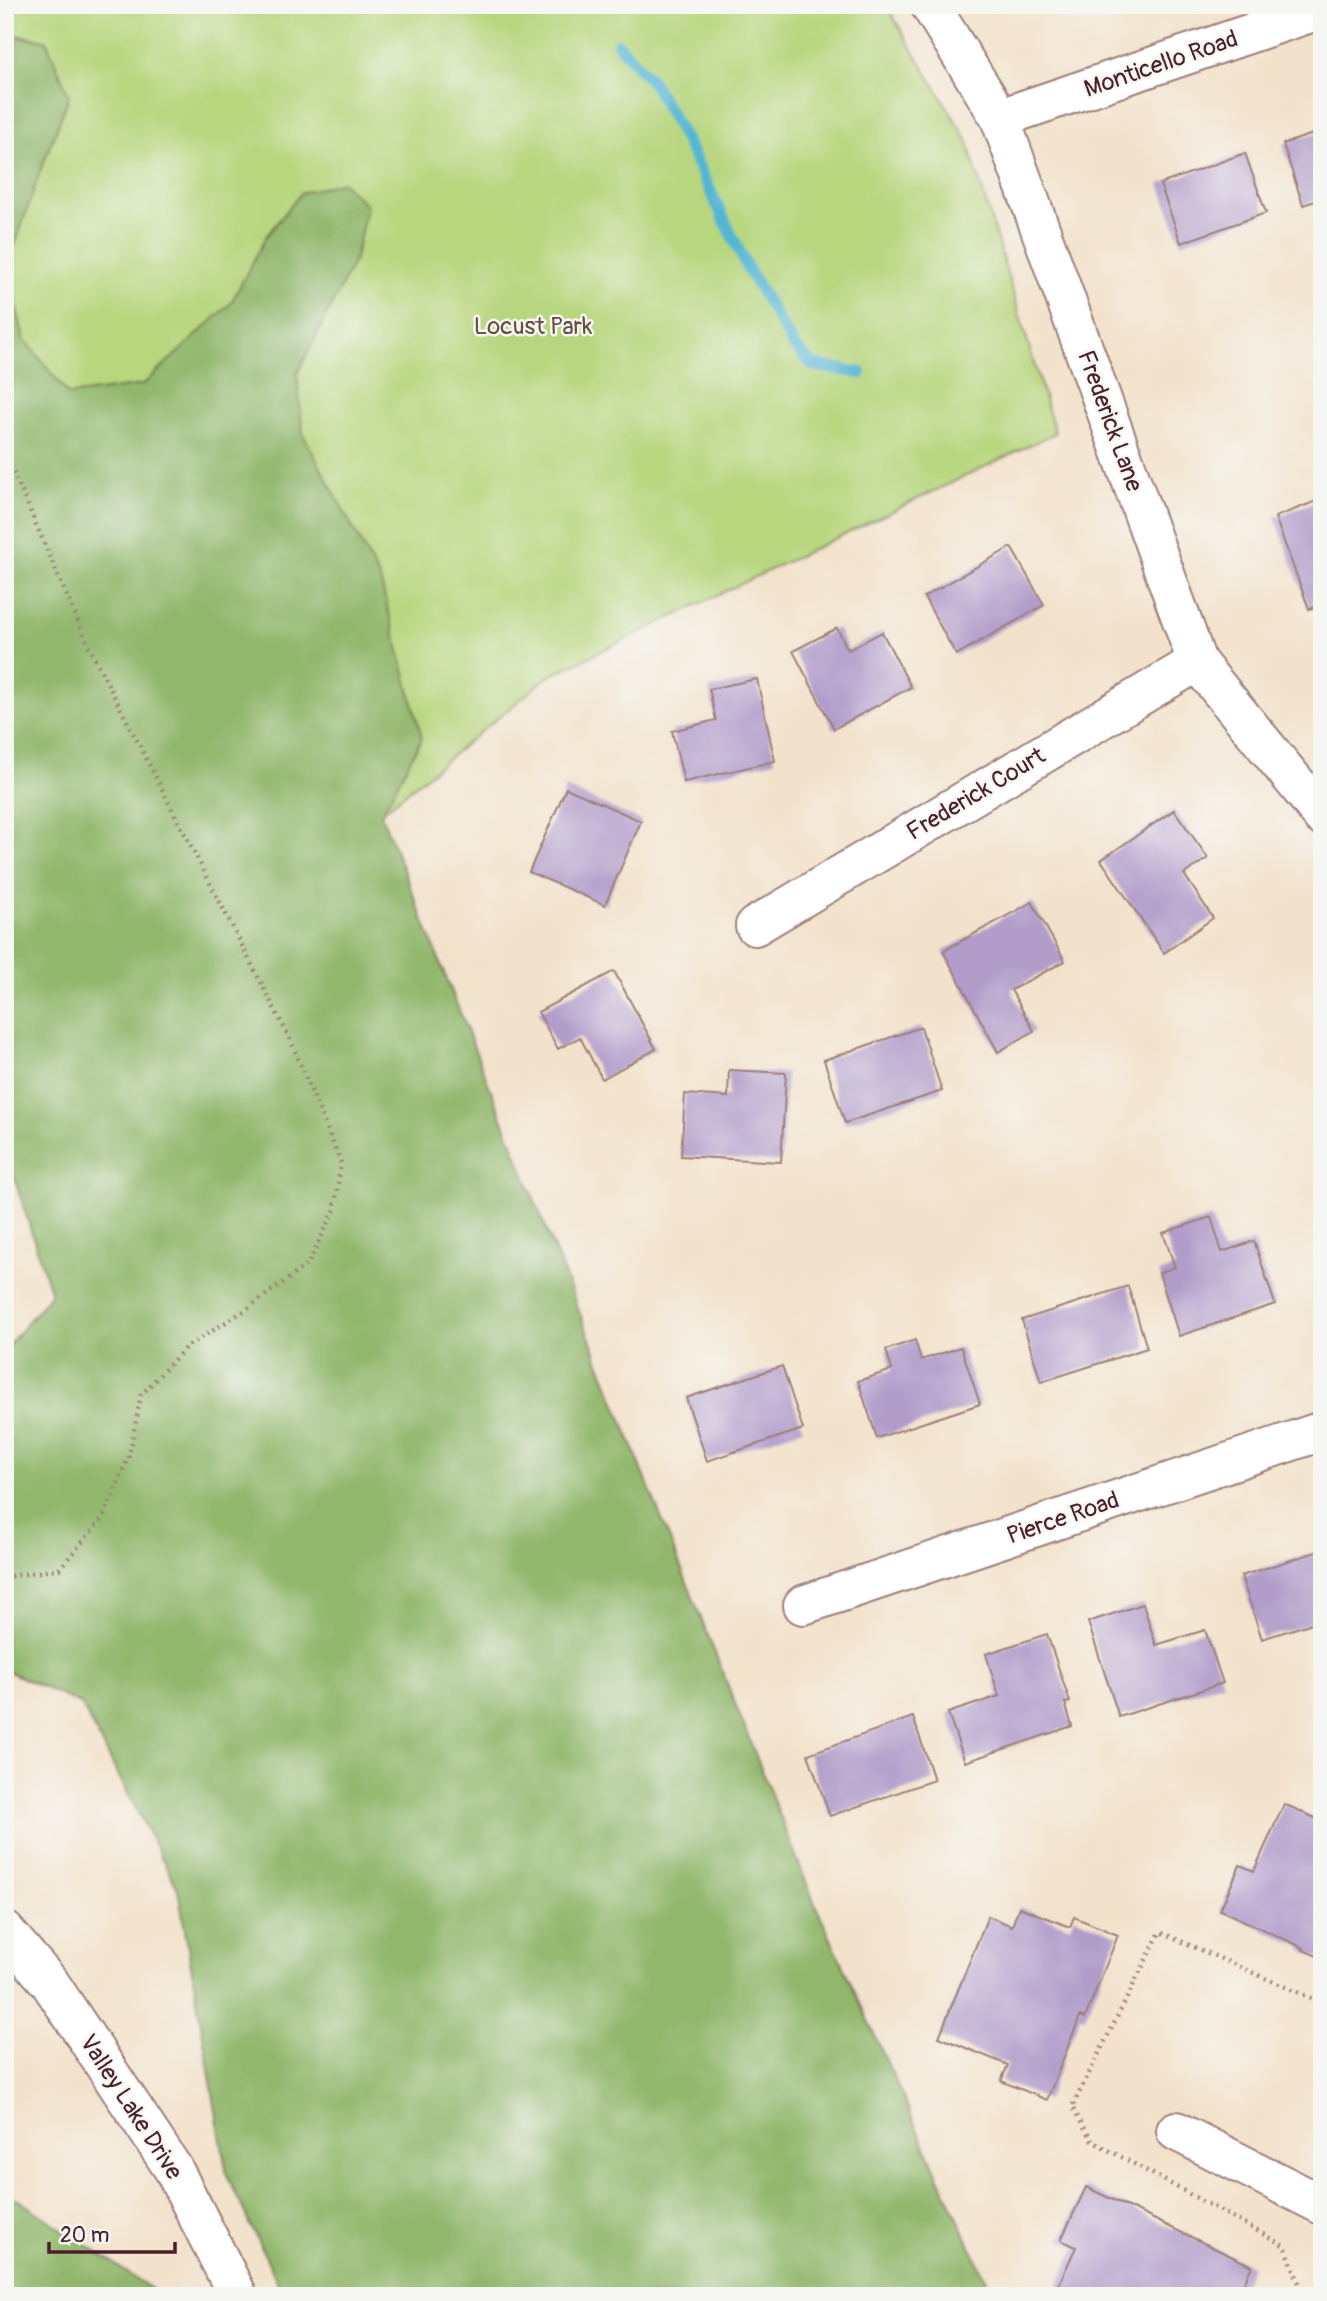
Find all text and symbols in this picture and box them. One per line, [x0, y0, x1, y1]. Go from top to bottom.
street label: Monticello Road [1080, 24, 1242, 104]
park label: Locust Park [474, 312, 592, 341]
street label: Frederick Lane [1071, 347, 1149, 496]
street label: Frederick Court [901, 741, 1051, 847]
street label: Pierce Road [1003, 1485, 1123, 1551]
street label: Valley Lake Drive [73, 2029, 189, 2185]
scale bar [49, 2210, 175, 2254]
text: 20 m [60, 2222, 109, 2249]

